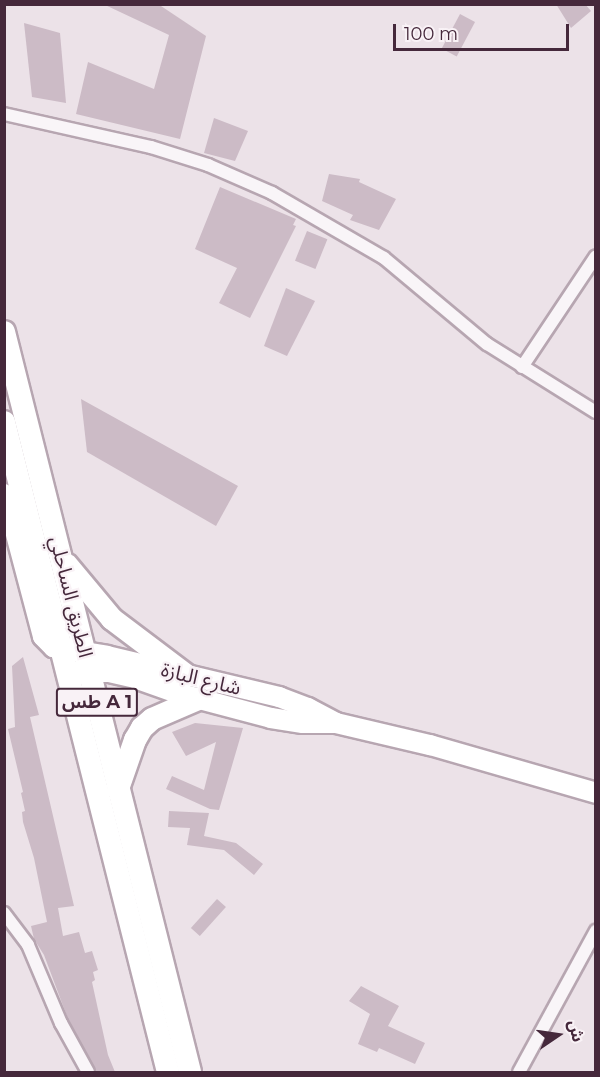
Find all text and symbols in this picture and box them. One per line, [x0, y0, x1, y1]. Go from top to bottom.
scale bar [396, 12, 572, 50]
text: 100 m [404, 23, 458, 45]
street label: الطريق الساحلي [44, 534, 98, 660]
street label: شارع البازة [159, 657, 243, 701]
road number: طس A 1 [55, 687, 139, 717]
north arrow [528, 1005, 588, 1065]
text: ش [564, 1018, 588, 1044]

